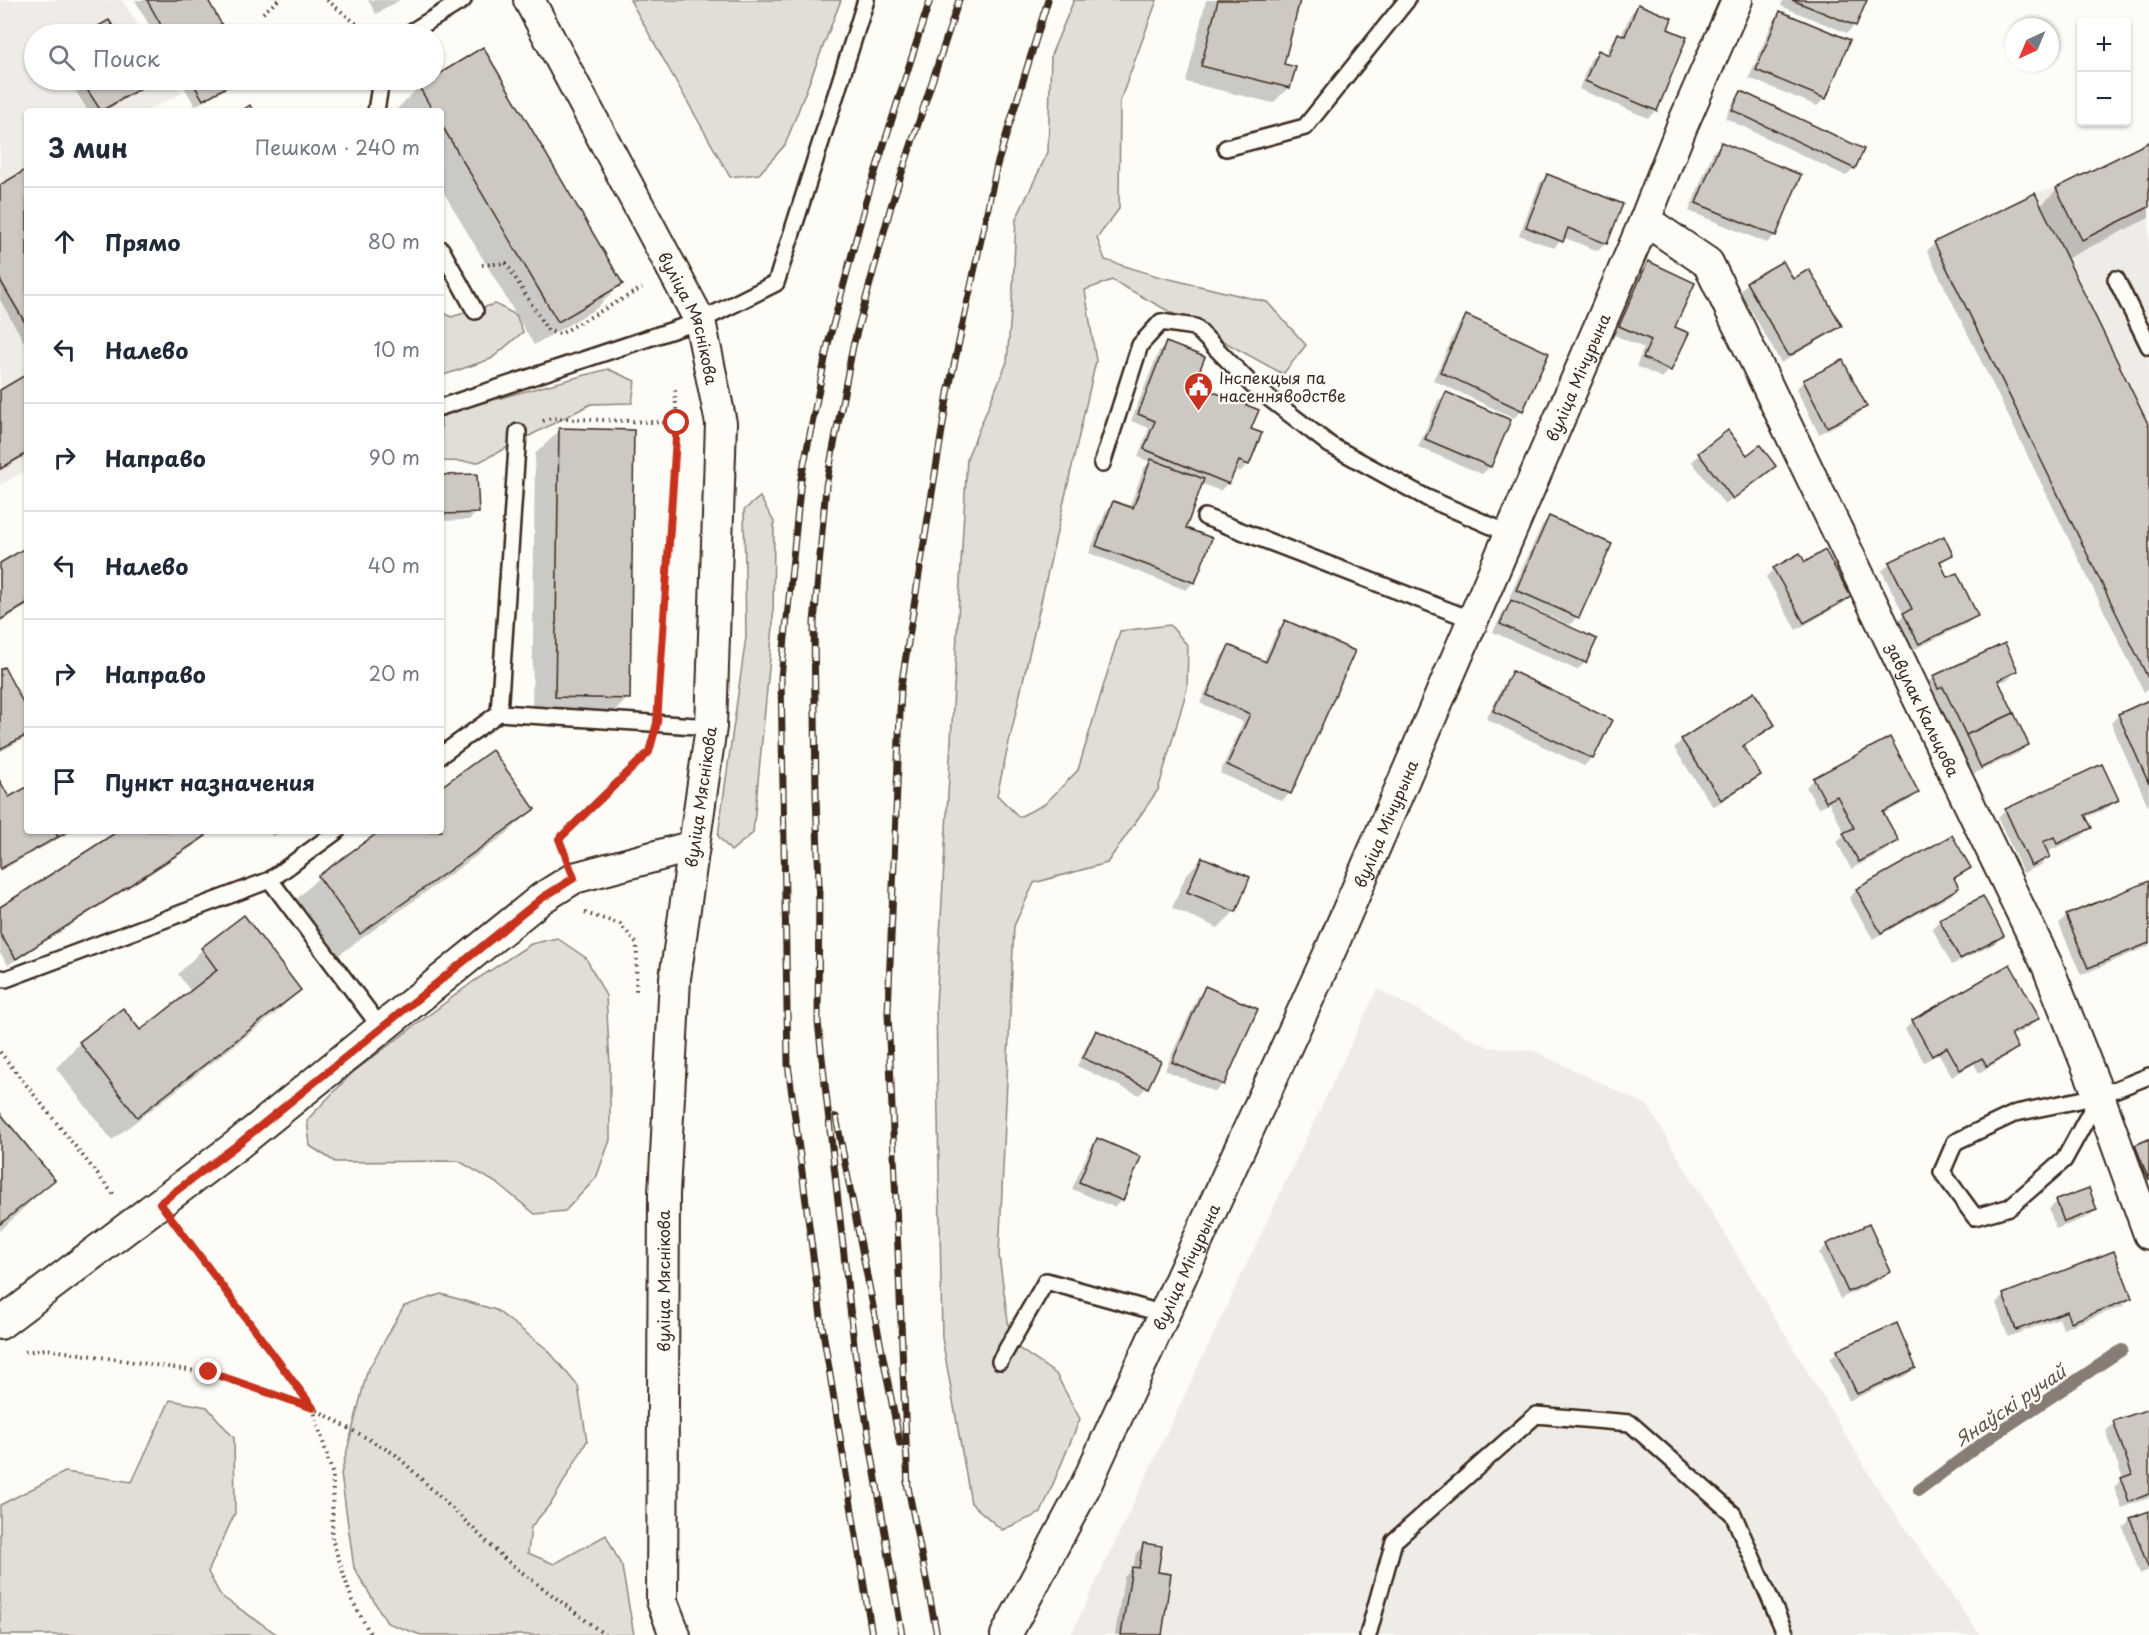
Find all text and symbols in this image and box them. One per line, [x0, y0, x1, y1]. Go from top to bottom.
north arrow [2005, 18, 2059, 72]
map controls [2077, 18, 2131, 126]
button: + [2077, 18, 2131, 72]
search box [24, 24, 444, 90]
icon: search [45, 41, 78, 74]
text: Поиск [93, 41, 160, 74]
button: − [2077, 72, 2131, 126]
text: 3 мин [48, 128, 128, 167]
text: Пешком · 240 m [255, 132, 420, 162]
icon: ahead [48, 225, 81, 258]
text: Прямо [105, 225, 180, 258]
text: 80 m [368, 226, 420, 256]
street label: вуліца Мяснікова [653, 247, 725, 386]
street label: вуліца Мічурына [1539, 309, 1616, 445]
icon: left [48, 333, 81, 366]
text: Налево [105, 333, 188, 366]
text: 10 m [373, 334, 420, 364]
place label: Інспекцыя па насенняводстве [1219, 365, 1346, 407]
public building icon: Інспекцыя па насенняводстве [1182, 370, 1214, 412]
route start [663, 409, 689, 435]
icon: right [48, 441, 81, 474]
text: Направо [105, 441, 206, 474]
text: 90 m [369, 442, 420, 472]
icon: left [48, 549, 81, 582]
text: Налево [105, 549, 188, 582]
text: 40 m [368, 550, 420, 580]
street label: завулак Кальцова [1881, 637, 1966, 780]
icon: right [48, 657, 81, 690]
text: Направо [105, 657, 206, 690]
text: 20 m [368, 658, 420, 688]
street label: вуліца Мяснікова [678, 725, 722, 869]
street label: вуліца Мічурына [1347, 756, 1423, 891]
icon: arrive [48, 765, 81, 798]
text: Пункт назначения [105, 765, 315, 798]
street label: вуліца Мічурына [1146, 1199, 1225, 1334]
street label: вуліца Мяснікова [651, 1210, 675, 1352]
water label: Янаўскі ручай [1949, 1357, 2073, 1452]
route end [195, 1358, 221, 1384]

